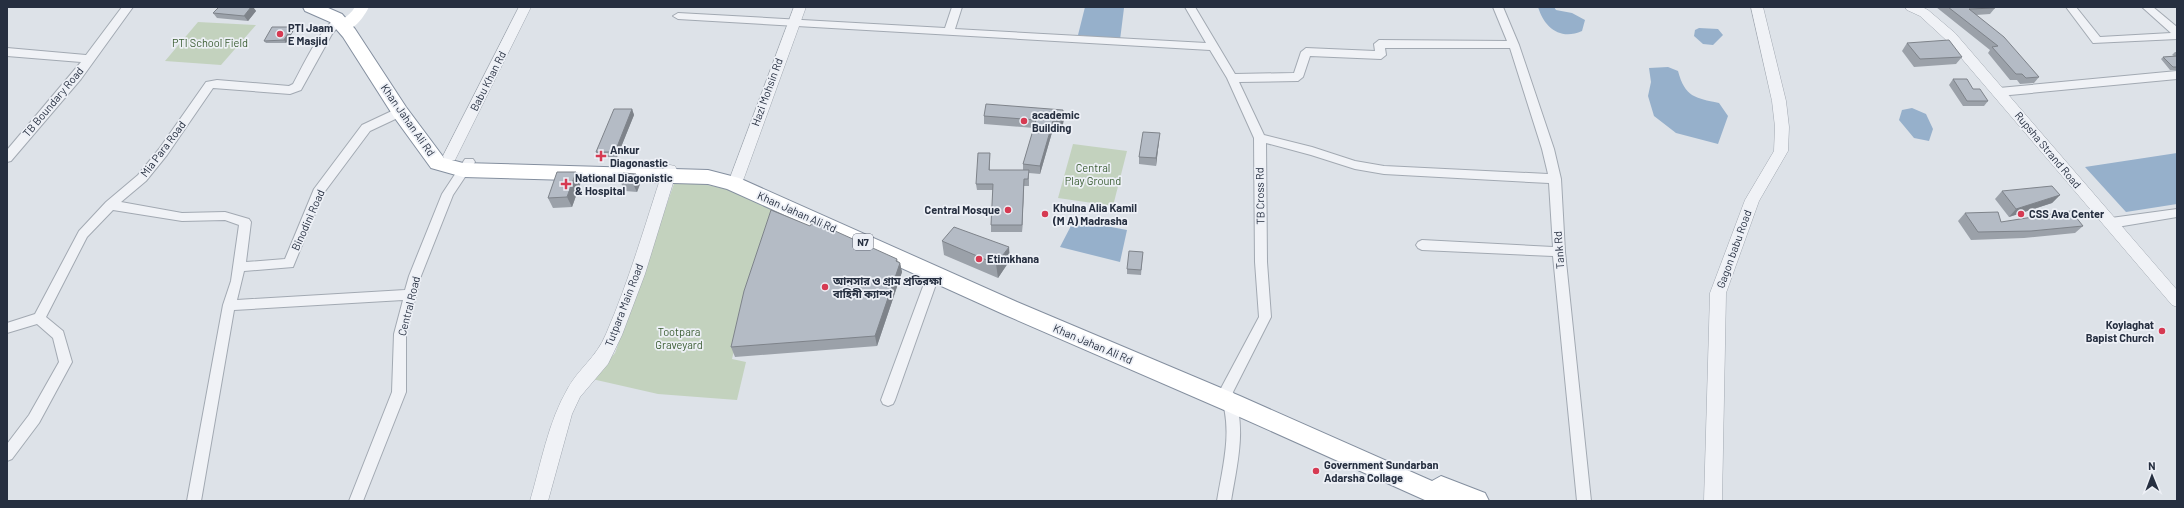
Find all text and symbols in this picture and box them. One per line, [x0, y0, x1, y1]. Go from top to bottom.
place label: PTI Jaam E Masjid [288, 21, 333, 47]
marker: PTI Jaam E Masjid [275, 29, 285, 39]
park label: PTI School Field [172, 36, 248, 49]
street label: Babu Khan Rd [467, 49, 508, 113]
street label: Hazi Mohsin Rd [748, 56, 785, 128]
street label: TB Boundary Road [20, 64, 86, 139]
street label: Khan Jahan Ali Rd [379, 81, 438, 158]
place label: academic Building [1032, 108, 1080, 134]
street label: Rupsha Strand Road [2012, 109, 2084, 191]
marker: academic Building [1019, 116, 1029, 126]
street label: Mia Para Road [137, 118, 188, 179]
place label: Ankur Diagonastic [610, 143, 668, 169]
marker: Ankur Diagonastic [595, 150, 607, 162]
park label: Central Play Ground [1065, 161, 1121, 187]
street label: TB Cross Rd [1253, 167, 1266, 225]
place label: National Diagonistic & Hospital [575, 171, 673, 197]
marker: National Diagonistic & Hospital [560, 178, 572, 190]
street label: Binodini Road [288, 187, 327, 252]
street label: Khan Jahan Ali Rd [756, 188, 839, 235]
place label: Khulna Alia Kamil (M A) Madrasha [1052, 201, 1137, 227]
place label: Central Mosque [925, 203, 1000, 216]
marker: Central Mosque [1003, 205, 1013, 215]
place label: CSS Ava Center [2029, 207, 2105, 220]
street label: Gagon babu Road [1713, 208, 1754, 290]
marker: Khulna Alia Kamil (M A) Madrasha [1040, 209, 1050, 219]
marker: CSS Ava Center [2016, 209, 2026, 219]
street label: Tank Rd [1551, 231, 1566, 269]
road number: N7 [853, 234, 873, 250]
place label: Etimkhana [987, 252, 1039, 265]
marker: Etimkhana [974, 254, 984, 264]
street label: Tutpara Main Road [602, 261, 645, 348]
place label: আনসার ও গ্রাম প্রতিরক্ষা বাহিনী ক্যাম্প [832, 274, 943, 300]
street label: Central Road [395, 275, 422, 337]
marker: আনসার ও গ্রাম প্রতিরক্ষা বাহিনী ক্যাম্প [820, 282, 830, 292]
place label: Koylaghat Bapist Church [2086, 318, 2154, 344]
street label: Khan Jahan Ali Rd [1052, 321, 1135, 366]
park label: Tootpara Graveyard [655, 325, 703, 351]
marker: Koylaghat Bapist Church [2157, 326, 2167, 336]
north arrow [2132, 456, 2172, 496]
place label: Government Sundarban Adarsha Collage [1324, 458, 1439, 484]
text: N [2148, 459, 2156, 472]
marker: Government Sundarban Adarsha Collage [1311, 466, 1321, 476]

